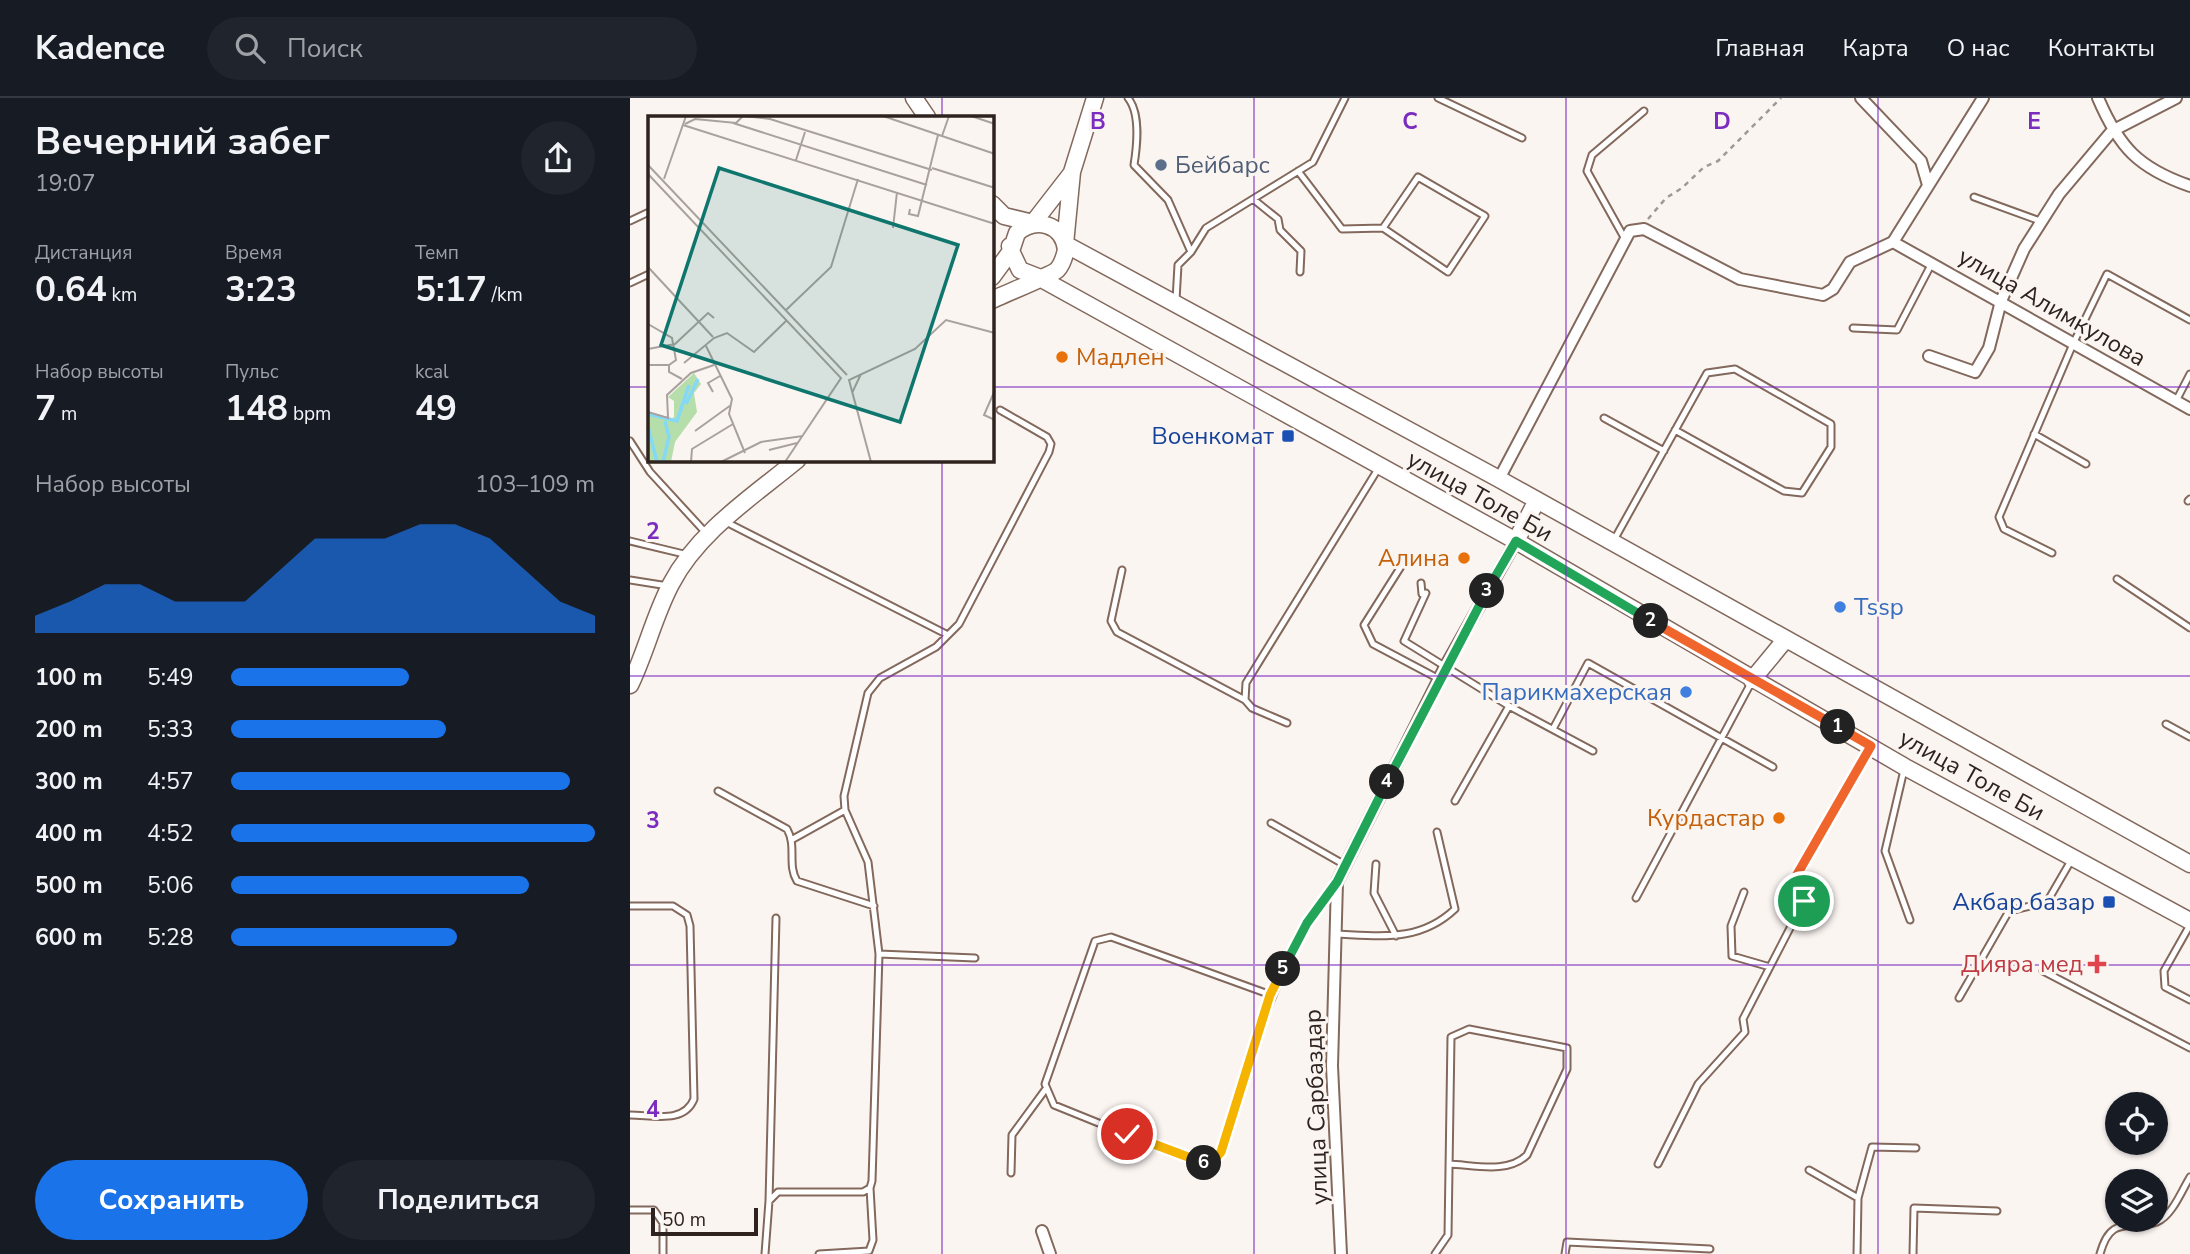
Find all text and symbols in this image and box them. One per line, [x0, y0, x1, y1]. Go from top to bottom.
search box [207, 17, 697, 80]
text: Kadence [35, 26, 165, 71]
icon: search [231, 29, 269, 67]
text: Поиск [287, 31, 363, 66]
text: Главная [1715, 32, 1805, 64]
text: Карта [1843, 32, 1909, 64]
text: О нас [1947, 32, 2010, 64]
text: Контакты [2048, 32, 2155, 64]
text: B [1090, 106, 1106, 137]
text: C [1402, 106, 1418, 137]
text: D [1713, 106, 1731, 137]
text: E [2027, 106, 2041, 137]
text: Вечерний забег [35, 116, 330, 167]
inset map [648, 116, 994, 462]
button: share [521, 121, 595, 195]
place label: Бейбарс [1175, 149, 1270, 181]
marker: Бейбарс [1153, 157, 1169, 173]
text: 19:07 [35, 168, 95, 199]
text: Дистанция [35, 240, 132, 266]
text: Время [225, 240, 282, 266]
text: Темп [415, 240, 459, 266]
street label: улица Алимкулова [1952, 240, 2152, 374]
text: 0.64 [35, 266, 107, 313]
text: 3:23 [225, 266, 297, 313]
text: 5:17 [415, 266, 487, 313]
text: km [107, 282, 137, 308]
text: /km [487, 282, 523, 308]
place label: Мадлен [1076, 341, 1165, 373]
marker: Мадлен [1054, 349, 1070, 365]
text: Набор высоты [35, 359, 164, 385]
text: Пульс [225, 359, 279, 385]
text: kcal [415, 359, 449, 385]
text: 7 [35, 385, 56, 432]
text: 148 [225, 385, 288, 432]
text: 49 [415, 385, 457, 432]
text: m [56, 401, 77, 427]
text: bpm [288, 401, 331, 427]
place label: Военкомат [1151, 420, 1274, 452]
marker: Военкомат [1280, 428, 1296, 444]
street label: улица Толе Би [1401, 443, 1559, 549]
text: Набор высоты [35, 469, 191, 500]
text: 103–109 m [475, 469, 595, 500]
text: 2 [646, 516, 660, 547]
place label: Алина [1378, 542, 1450, 574]
marker: Алина [1456, 550, 1472, 566]
pin: 3 [1470, 574, 1504, 608]
text: 3 [1481, 577, 1492, 603]
place label: Tssp [1854, 591, 1904, 623]
marker: Tssp [1832, 599, 1848, 615]
pin: 2 [1634, 603, 1668, 638]
text: 2 [1645, 607, 1656, 633]
text: 100 m [35, 662, 103, 693]
text: 5:49 [147, 662, 194, 693]
place label: Парикмахерская [1482, 676, 1672, 708]
marker: Парикмахерская [1678, 684, 1694, 700]
pin: 1 [1820, 710, 1856, 744]
text: 1 [1832, 713, 1843, 739]
text: 200 m [35, 714, 103, 745]
text: 5:33 [147, 714, 194, 745]
street label: улица Толе Би [1893, 722, 2051, 828]
pin: 4 [1370, 764, 1404, 800]
text: 300 m [35, 766, 103, 797]
text: 4:57 [147, 766, 194, 797]
text: 4 [1381, 768, 1392, 794]
place label: Курдастар [1647, 802, 1765, 834]
text: 3 [646, 805, 660, 836]
marker: Курдастар [1771, 810, 1787, 826]
text: 400 m [35, 818, 103, 849]
text: 4:52 [147, 818, 194, 849]
text: 500 m [35, 870, 103, 901]
text: 5:06 [147, 870, 194, 901]
pin [1774, 871, 1834, 931]
icon: arrive [1785, 882, 1823, 920]
place label: Акбар базар [1952, 886, 2095, 918]
marker: Акбар базар [2101, 894, 2117, 910]
text: 600 m [35, 922, 103, 953]
text: 5:28 [147, 922, 194, 953]
place label: Дияра мед [1961, 948, 2083, 980]
pin: 5 [1266, 952, 1300, 986]
text: 5 [1277, 955, 1288, 981]
marker: Дияра мед [2089, 956, 2105, 972]
street label: улица Сарбаздар [1297, 1008, 1335, 1206]
map controls [2105, 1092, 2168, 1232]
button: locate [2105, 1092, 2168, 1155]
text: 4 [646, 1094, 660, 1125]
pin [1097, 1104, 1157, 1164]
icon: check [1108, 1115, 1146, 1153]
pin: 6 [1186, 1146, 1222, 1180]
text: 6 [1198, 1149, 1209, 1175]
button: Сохранить [35, 1160, 308, 1240]
button: Поделиться [322, 1160, 595, 1240]
button: layers [2105, 1169, 2168, 1232]
scale bar [651, 1205, 758, 1237]
text: 50 m [662, 1207, 706, 1233]

